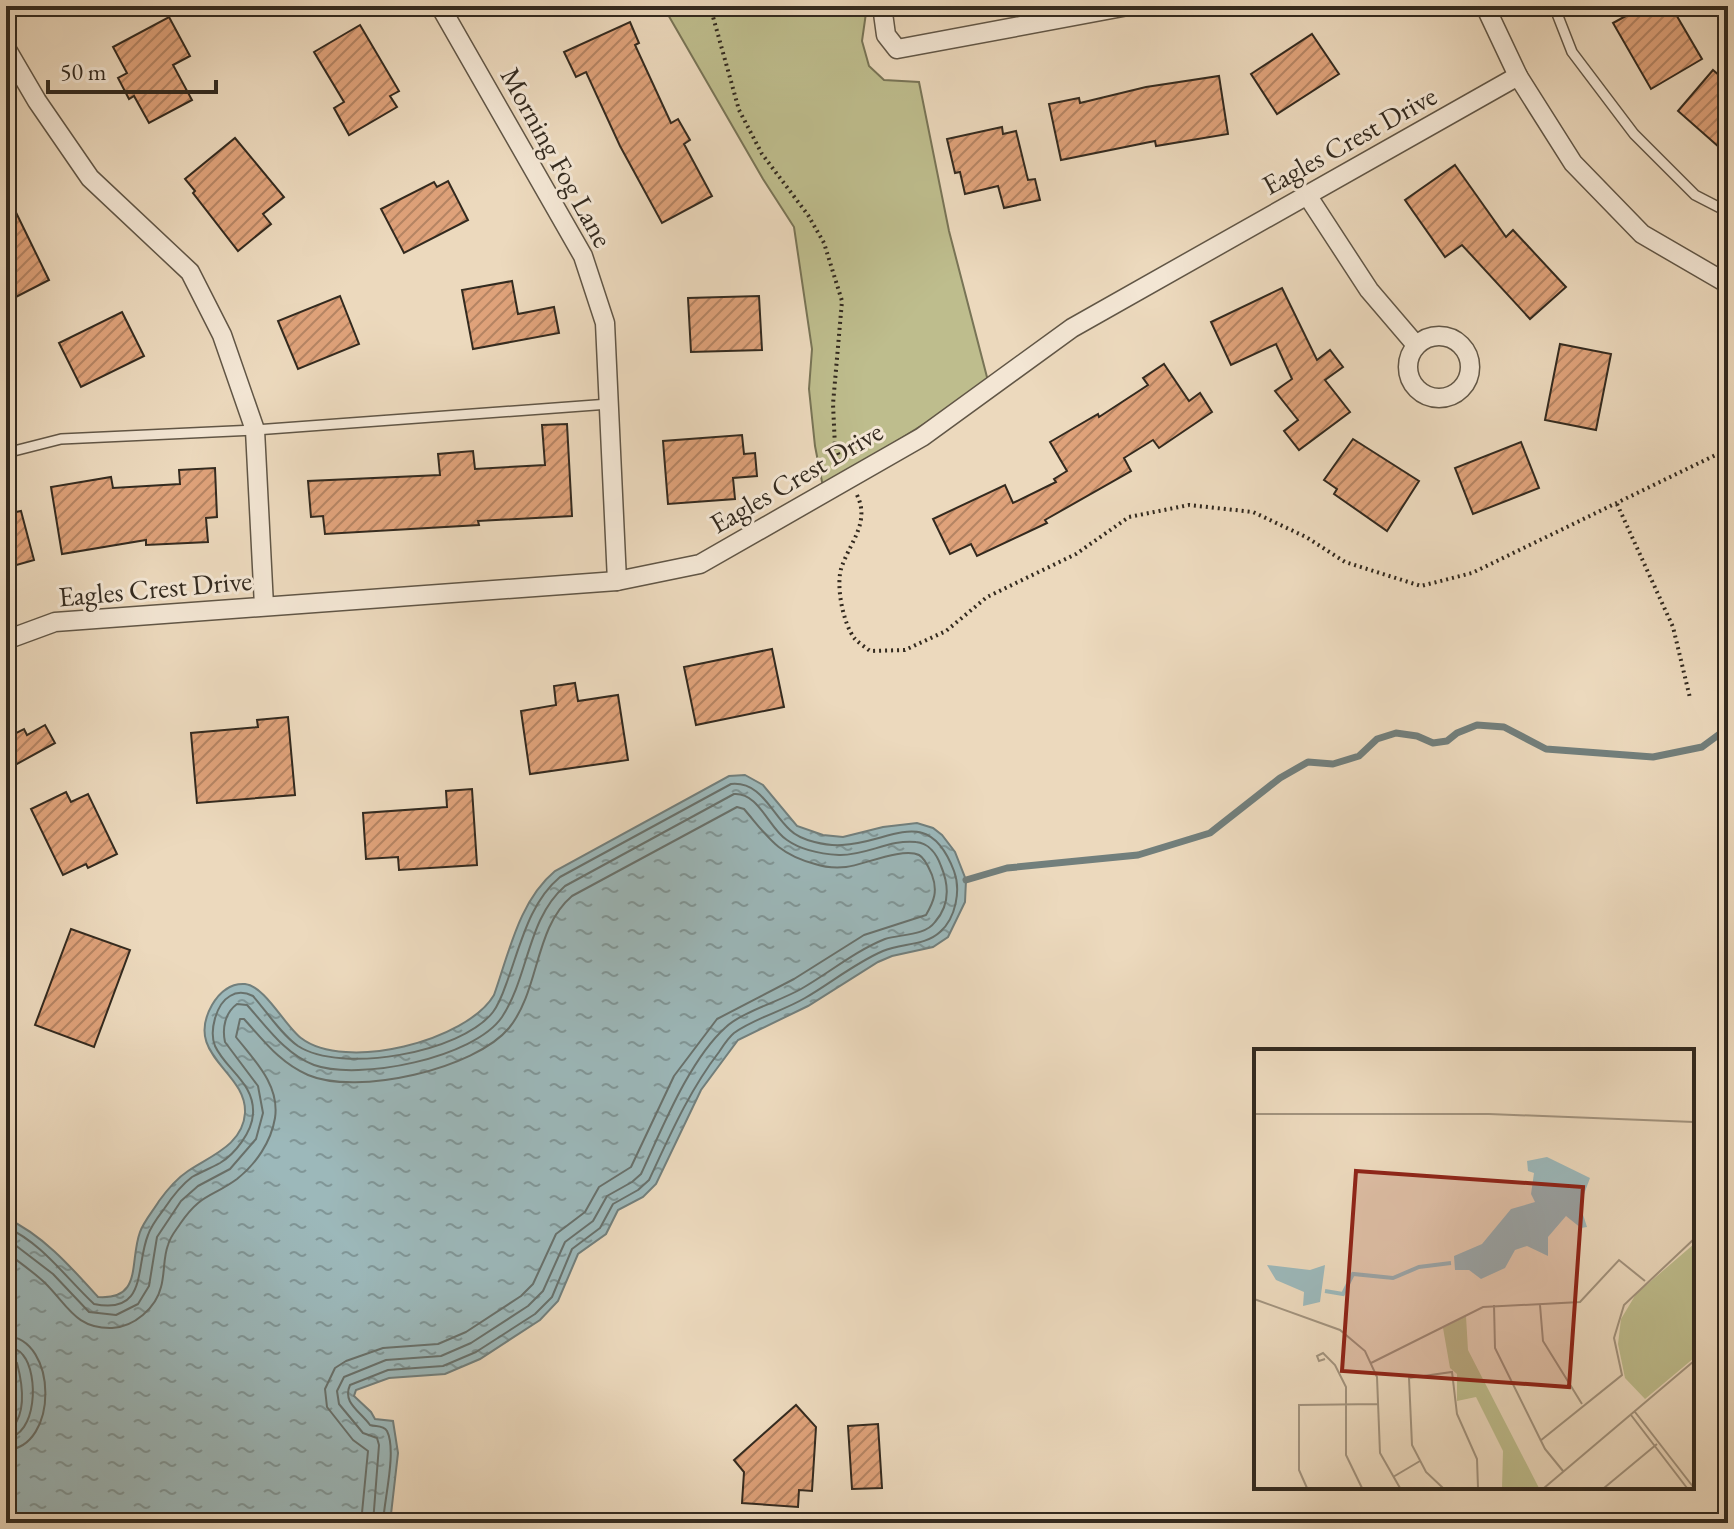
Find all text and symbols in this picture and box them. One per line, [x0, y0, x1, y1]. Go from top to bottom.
scale bar [48, 44, 216, 94]
text: 50 m [60, 56, 107, 87]
street label: Morning Fog Lane [493, 61, 621, 253]
street label: Eagles Crest Drive [1255, 77, 1443, 203]
street label: Eagles Crest Drive [703, 413, 889, 541]
street label: Eagles Crest Drive [57, 562, 253, 614]
inset map [1254, 1049, 1694, 1489]

